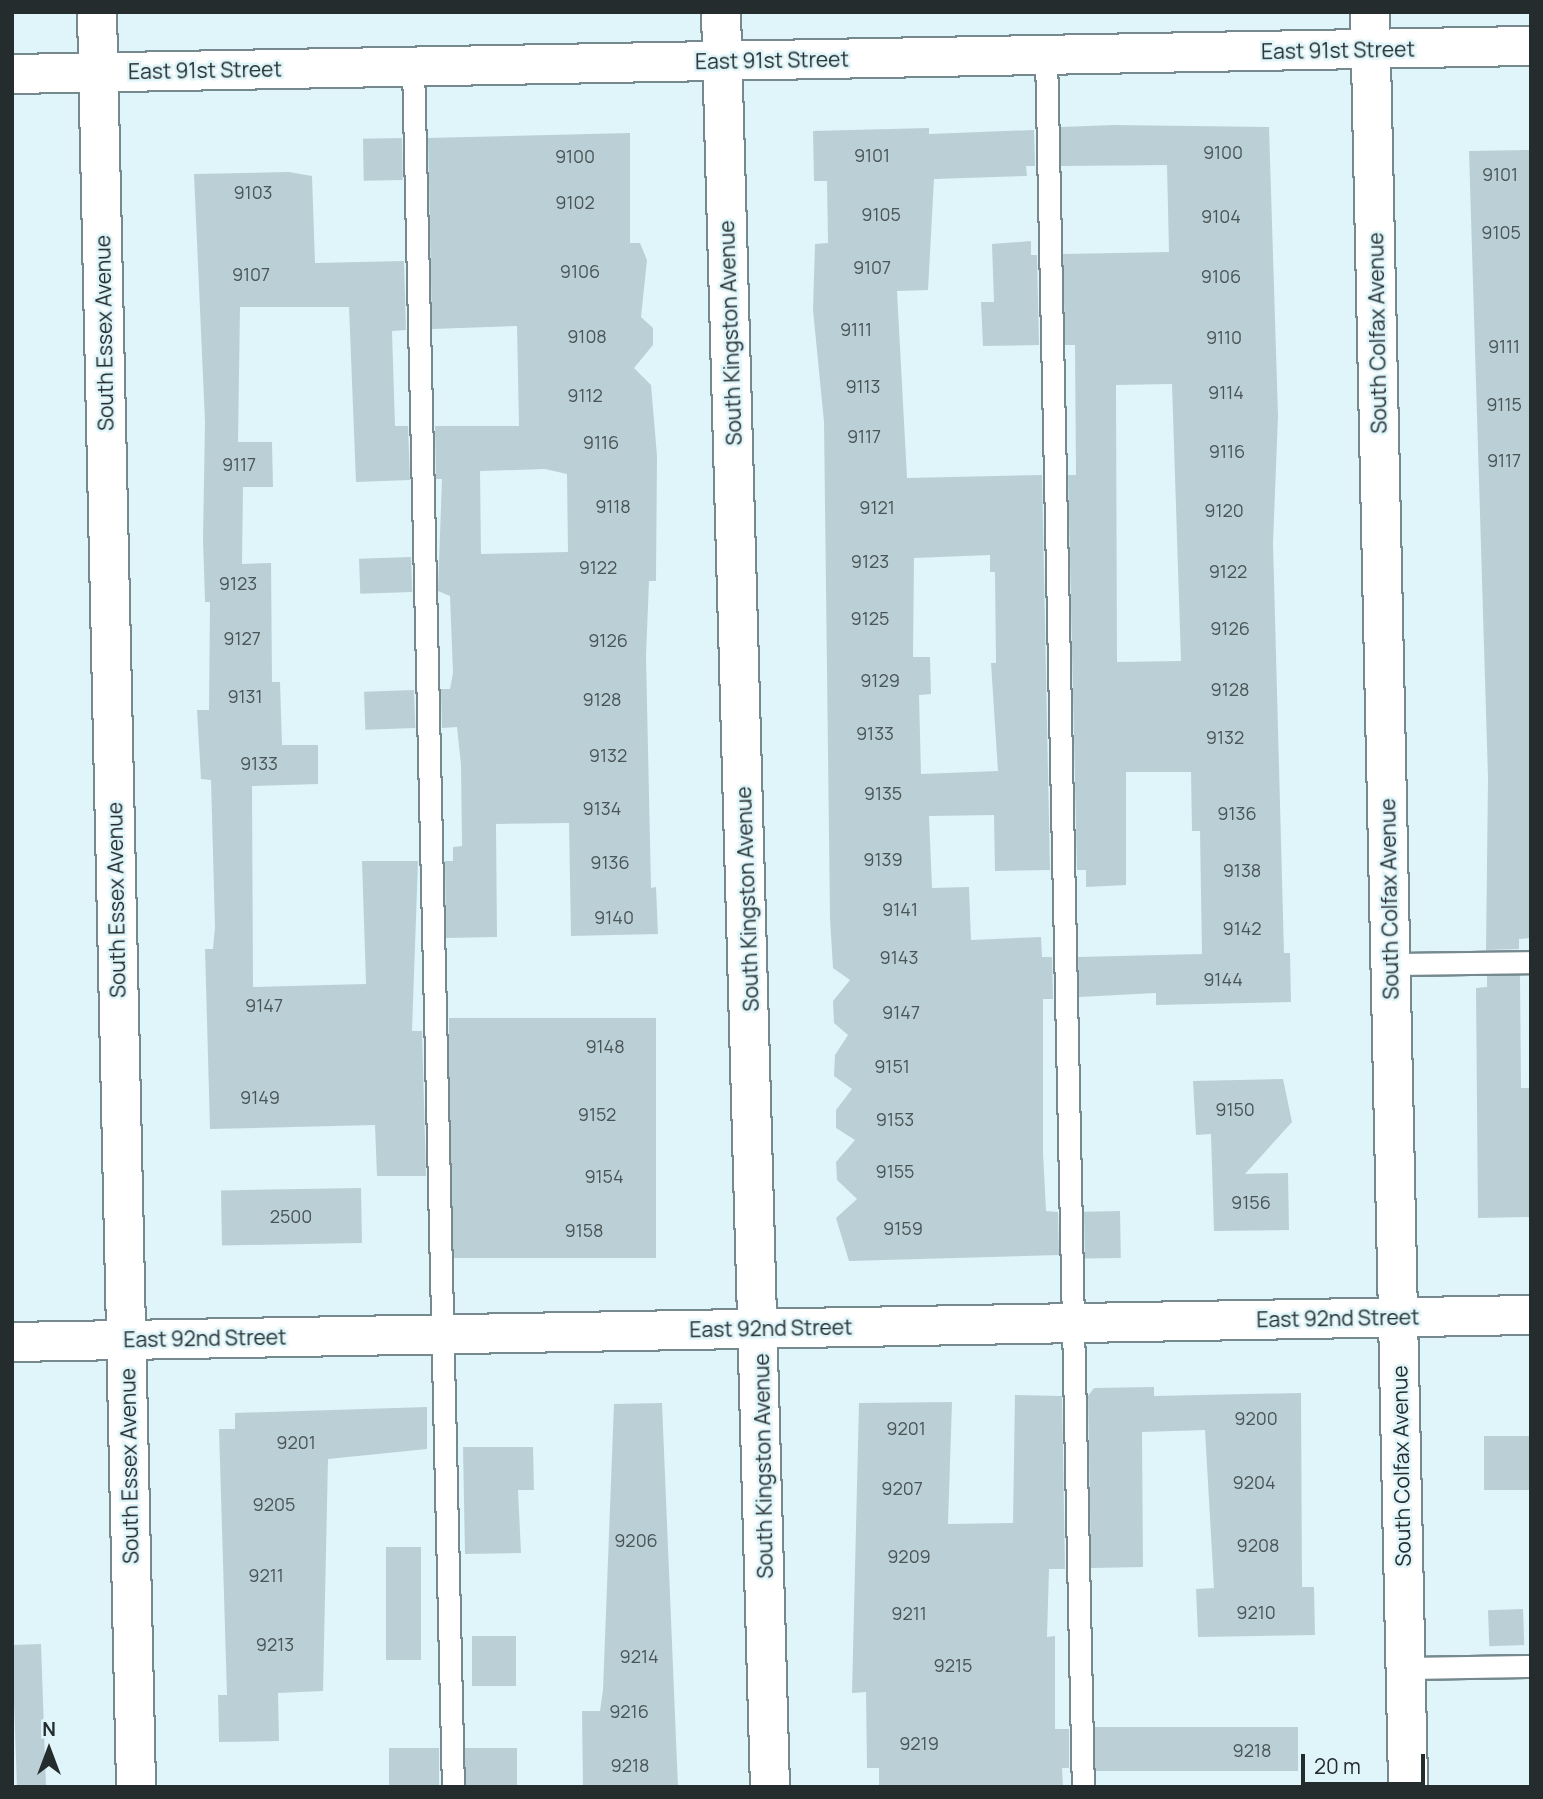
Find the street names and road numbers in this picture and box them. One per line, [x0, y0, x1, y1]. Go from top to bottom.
street label: East 91st Street [1261, 36, 1415, 64]
street label: East 91st Street [695, 46, 849, 74]
street label: East 91st Street [128, 56, 282, 84]
street label: South Kingston Avenue [713, 220, 747, 446]
street label: South Colfax Avenue [1363, 232, 1391, 434]
street label: South Essex Avenue [90, 235, 118, 431]
street label: South Kingston Avenue [730, 786, 764, 1012]
street label: South Colfax Avenue [1375, 798, 1403, 1000]
street label: South Essex Avenue [102, 802, 130, 998]
street label: East 92nd Street [1256, 1304, 1420, 1332]
street label: East 92nd Street [689, 1314, 853, 1342]
street label: East 92nd Street [123, 1324, 287, 1352]
street label: South Kingston Avenue [748, 1353, 778, 1579]
street label: South Colfax Avenue [1387, 1365, 1415, 1567]
street label: South Essex Avenue [115, 1368, 143, 1564]

